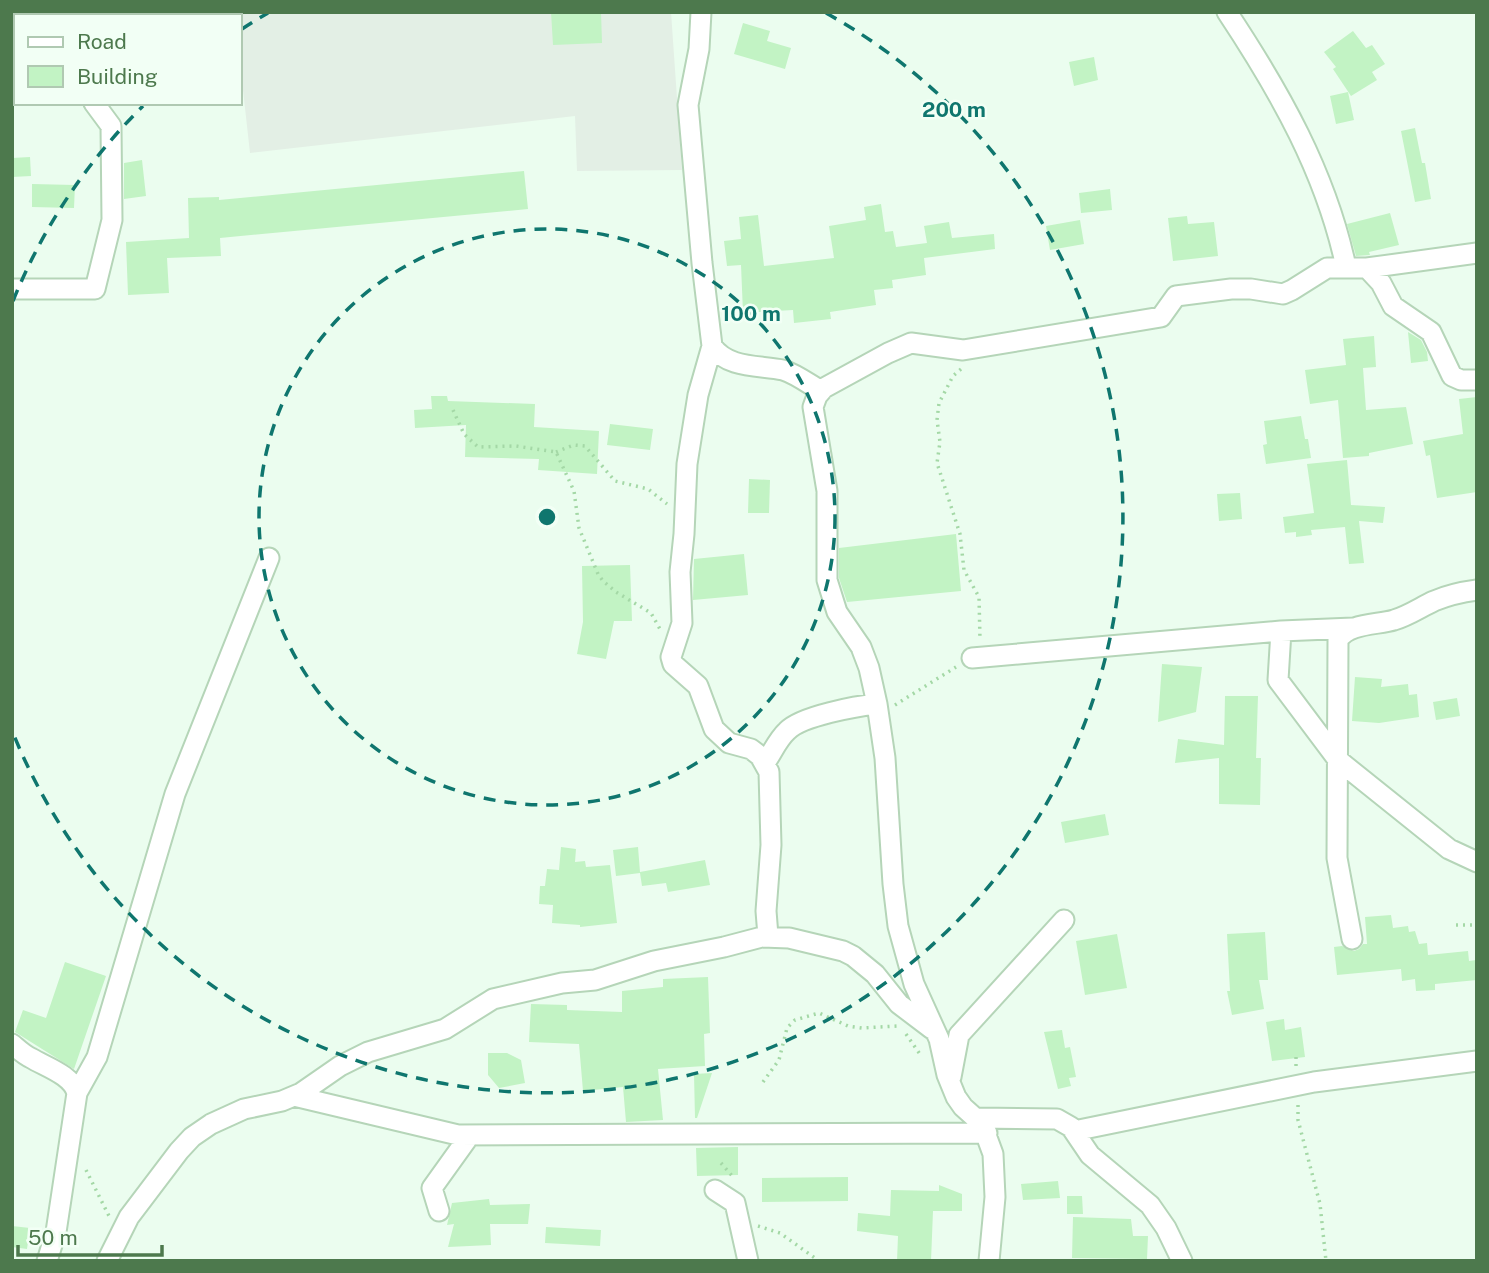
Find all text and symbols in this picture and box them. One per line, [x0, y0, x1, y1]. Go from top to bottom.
legend [14, 14, 242, 105]
text: Road [77, 29, 127, 54]
text: Building [77, 64, 158, 89]
text: 200 m [922, 97, 986, 122]
text: 100 m [721, 301, 781, 326]
centre of rings [535, 505, 559, 529]
scale bar [18, 1214, 161, 1258]
text: 50 m [28, 1225, 78, 1250]

